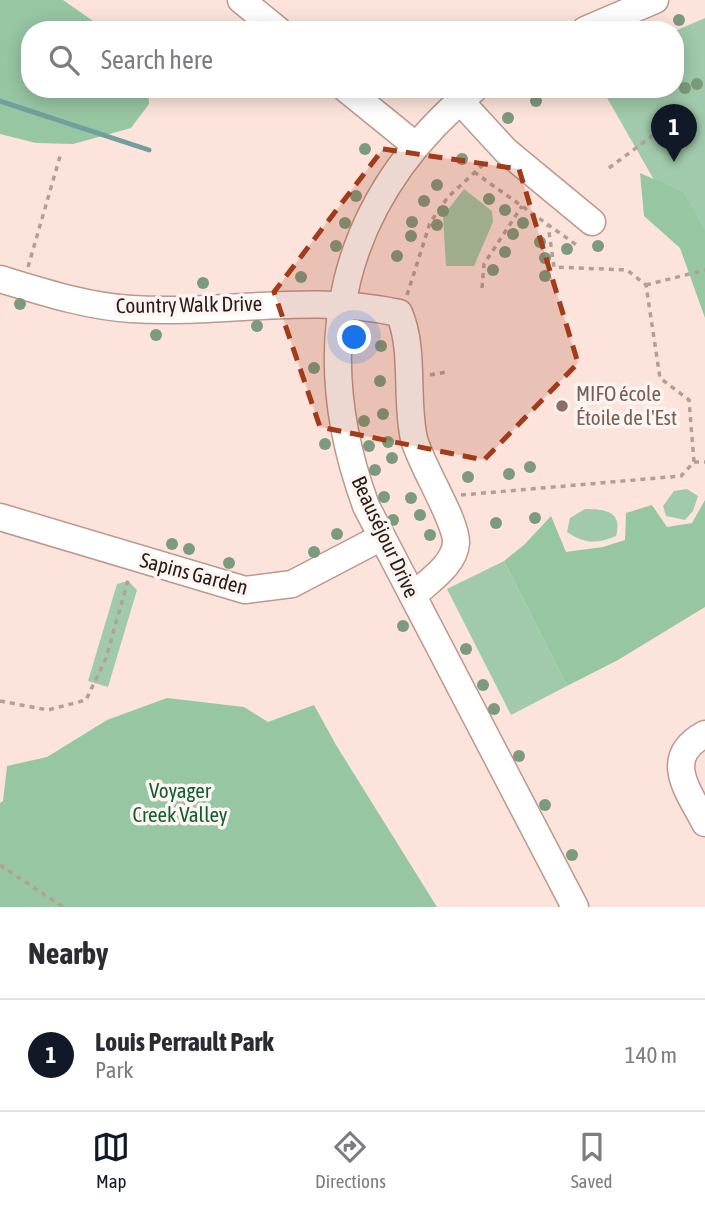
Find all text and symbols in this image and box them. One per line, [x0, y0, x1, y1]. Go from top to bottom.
search box [21, 21, 684, 98]
icon: search [45, 41, 83, 79]
text: Search here [101, 45, 213, 75]
pin: 1 [651, 104, 697, 162]
street label: Country Walk Drive [116, 291, 262, 317]
your location [337, 320, 371, 354]
place label: MIFO école Étoile de l'Est [576, 381, 677, 429]
marker: MIFO école Étoile de l'Est [554, 398, 570, 414]
street label: Beauséjour Drive [347, 472, 424, 601]
street label: Sapins Garden [138, 547, 251, 599]
park label: Voyager Creek Valley [132, 778, 228, 826]
text: Nearby [28, 936, 108, 970]
text: Louis Perrault Park [95, 1027, 274, 1057]
text: 1 [46, 1042, 56, 1068]
text: 140 m [625, 1042, 677, 1068]
text: Park [95, 1057, 133, 1083]
tab: Map [92, 1128, 130, 1192]
tab: Directions [315, 1128, 386, 1192]
tab: Saved [571, 1128, 613, 1192]

